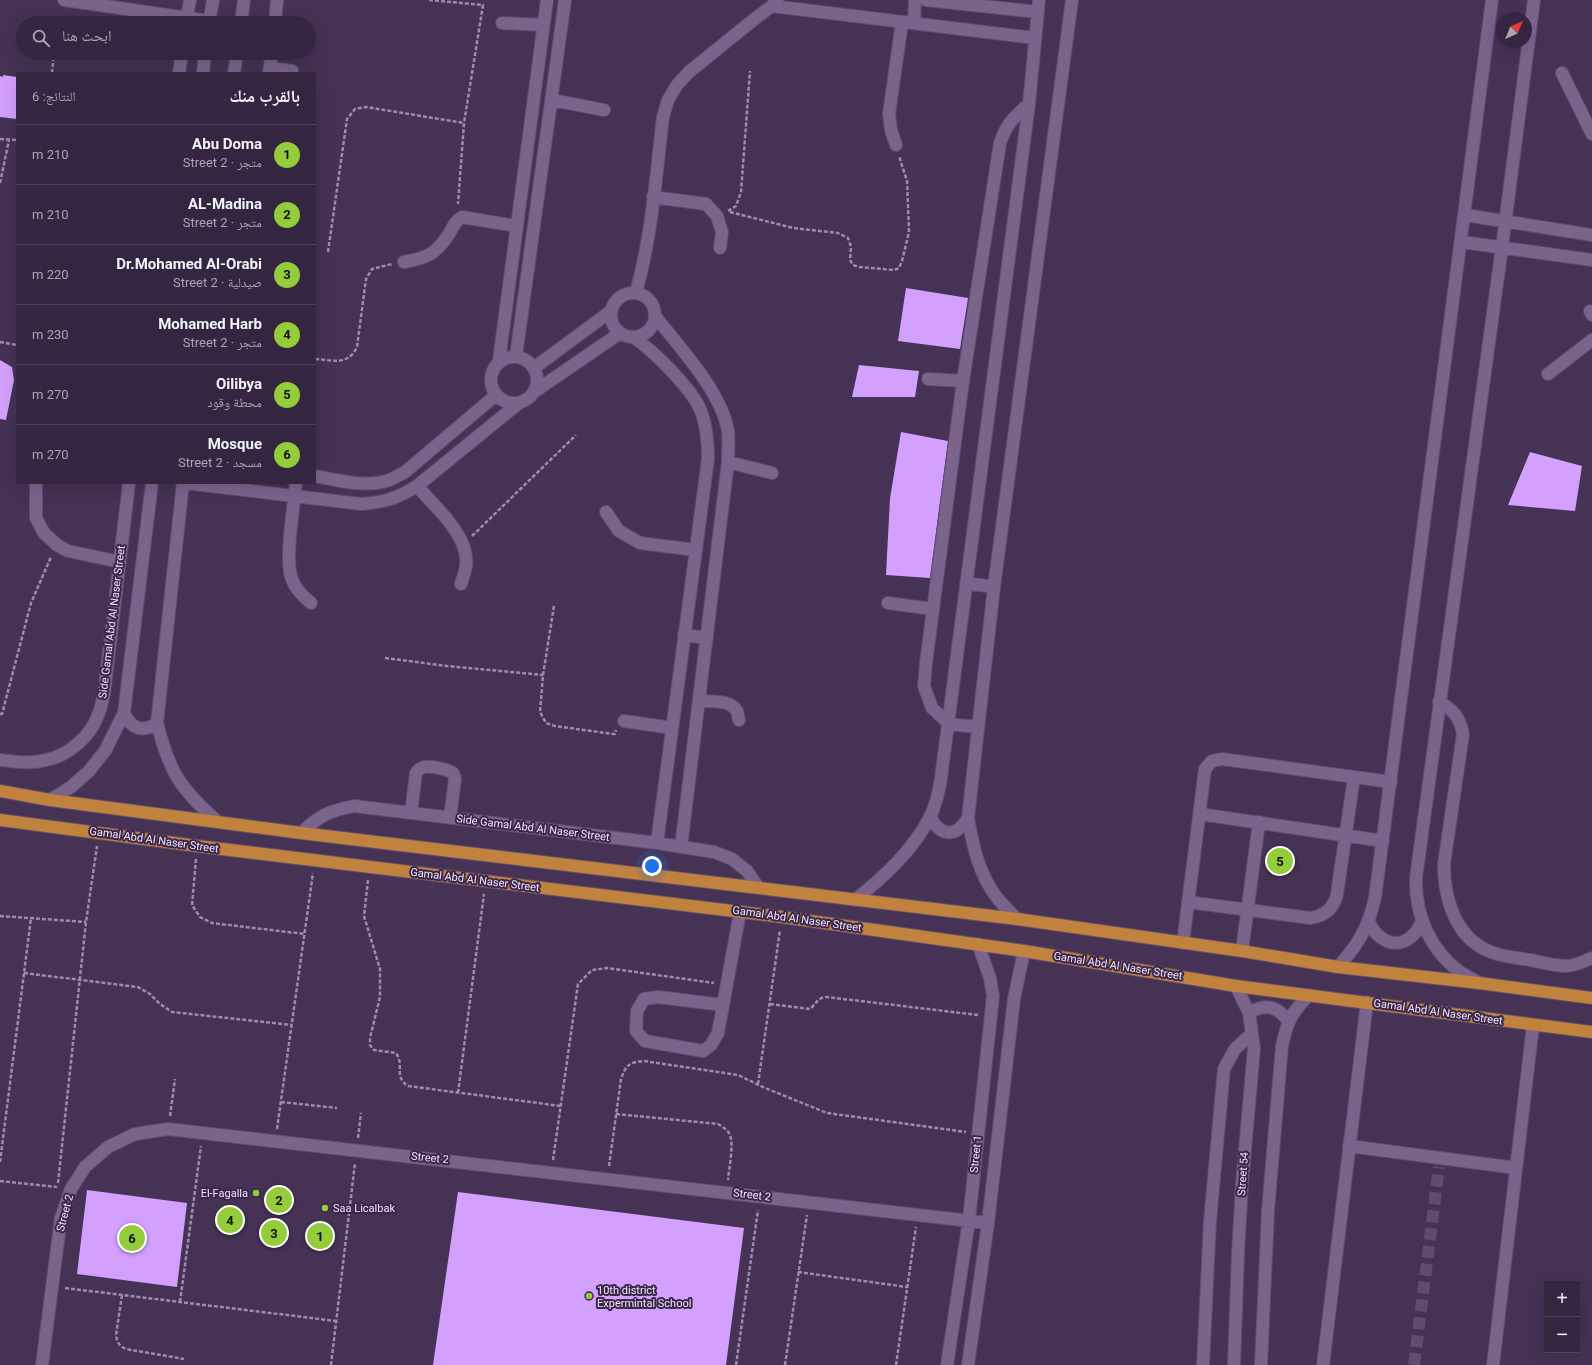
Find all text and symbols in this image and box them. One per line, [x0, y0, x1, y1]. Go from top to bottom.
north arrow [1496, 12, 1532, 48]
search box [16, 16, 316, 60]
icon: search [30, 27, 52, 49]
text: ابحث هنا [62, 27, 111, 45]
text: بالقرب منك [229, 86, 300, 106]
text: النتائج: 6 [32, 89, 76, 104]
text: Abu Doma [192, 135, 262, 153]
text: 210 m [32, 147, 69, 162]
text: 1 [283, 147, 291, 162]
text: متجر · Street 2 [183, 155, 262, 170]
text: AL-Madina [188, 195, 262, 213]
text: 210 m [32, 207, 69, 222]
text: 2 [283, 207, 291, 222]
text: متجر · Street 2 [183, 215, 262, 230]
text: Dr.Mohamed Al-Orabi [116, 255, 262, 273]
text: 220 m [32, 267, 69, 282]
text: 3 [283, 267, 291, 282]
text: صيدلية · Street 2 [173, 275, 262, 290]
text: Mohamed Harb [158, 315, 262, 333]
text: 230 m [32, 327, 69, 342]
text: 4 [283, 327, 291, 342]
text: متجر · Street 2 [183, 335, 262, 350]
text: Oilibya [216, 375, 262, 393]
text: 270 m [32, 387, 69, 402]
text: 5 [283, 387, 291, 402]
text: محطة وقود [207, 395, 262, 410]
text: Mosque [208, 435, 262, 453]
text: 270 m [32, 447, 69, 462]
text: 6 [283, 447, 291, 462]
text: مسجد · Street 2 [178, 455, 262, 470]
street label: Side Gamal Abd Al Naser Street [96, 544, 128, 699]
street label: Side Gamal Abd Al Naser Street [456, 812, 611, 844]
street label: Gamal Abd Al Naser Street [89, 825, 220, 856]
pin: 5 [1267, 846, 1293, 876]
your location [642, 856, 662, 876]
street label: Gamal Abd Al Naser Street [410, 866, 541, 894]
street label: Gamal Abd Al Naser Street [732, 904, 863, 935]
street label: Gamal Abd Al Naser Street [1053, 949, 1184, 983]
street label: Gamal Abd Al Naser Street [1373, 997, 1504, 1028]
street label: Street 1 [968, 1134, 984, 1174]
street label: Street 2 [410, 1150, 450, 1166]
street label: Street 54 [1235, 1152, 1251, 1196]
pin: 2 [266, 1185, 292, 1215]
street label: Street 2 [732, 1186, 772, 1204]
place label: El-Fagalla [201, 1187, 248, 1200]
marker: El-Fagalla [251, 1188, 261, 1198]
street label: Street 2 [54, 1193, 76, 1233]
place label: Saa Licalbak [333, 1202, 395, 1215]
marker: Saa Licalbak [320, 1203, 330, 1213]
pin: 4 [217, 1205, 243, 1235]
pin: 3 [261, 1218, 287, 1248]
pin: 1 [307, 1221, 333, 1251]
pin: 6 [119, 1223, 145, 1253]
map controls [1544, 1281, 1580, 1353]
button: + [1544, 1281, 1580, 1317]
place label: 10th district Expermintal School [597, 1284, 691, 1310]
marker: 10th district Expermintal School [584, 1291, 594, 1301]
button: − [1544, 1317, 1580, 1353]

